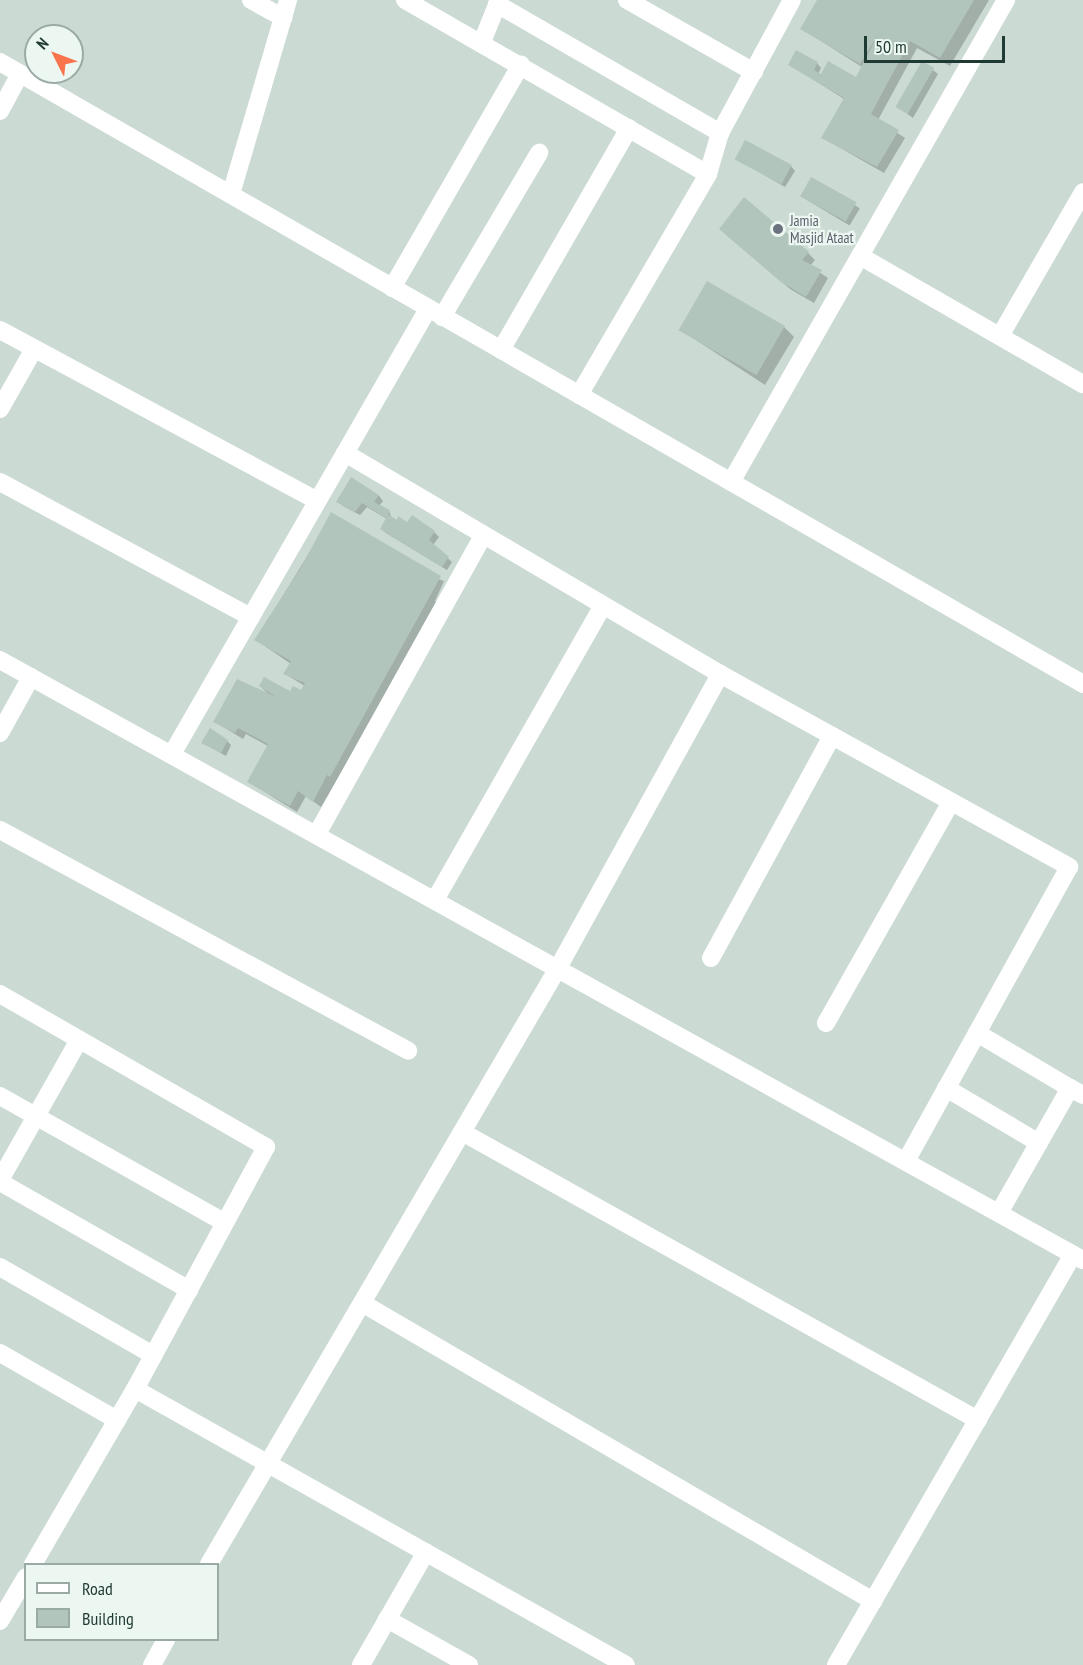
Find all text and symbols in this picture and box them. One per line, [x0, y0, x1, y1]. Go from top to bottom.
north arrow [24, 24, 84, 84]
scale bar [867, 24, 1008, 62]
text: N [32, 33, 52, 53]
text: 50 m [875, 35, 907, 58]
place label: Jamia Masjid Ataat [790, 211, 854, 246]
marker: Jamia Masjid Ataat [771, 222, 785, 236]
legend [24, 1563, 219, 1641]
text: Road [82, 1577, 113, 1600]
text: Building [82, 1607, 134, 1630]

